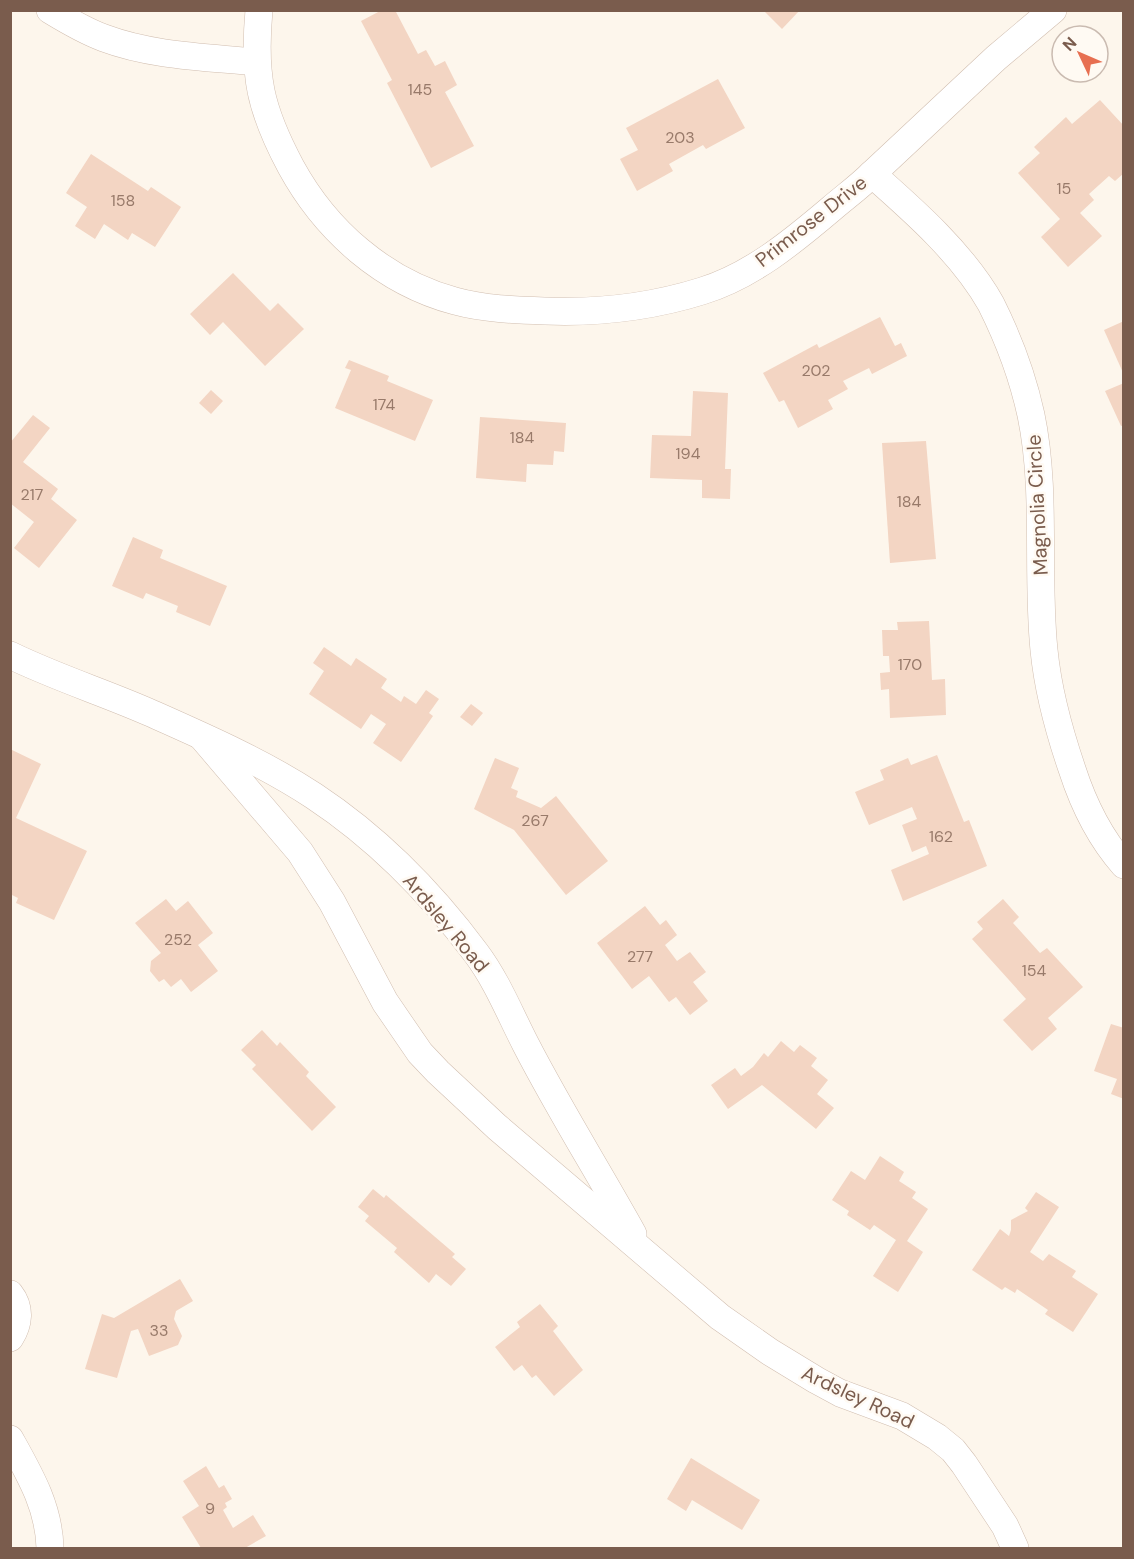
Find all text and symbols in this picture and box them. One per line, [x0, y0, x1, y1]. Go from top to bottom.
north arrow [1050, 24, 1110, 84]
text: N [1058, 32, 1081, 55]
house number: 145 [408, 79, 432, 100]
house number: 203 [665, 127, 695, 148]
street label: Primrose Drive [750, 169, 872, 273]
house number: 15 [1057, 178, 1071, 199]
house number: 158 [111, 190, 135, 211]
house number: 202 [801, 360, 831, 381]
house number: 174 [373, 394, 395, 415]
house number: 184 [510, 427, 535, 448]
street label: Magnolia Circle [1020, 434, 1054, 576]
house number: 194 [676, 443, 701, 464]
house number: 217 [21, 484, 43, 505]
house number: 184 [897, 491, 922, 512]
house number: 170 [898, 654, 922, 675]
house number: 267 [521, 810, 549, 831]
house number: 162 [929, 826, 953, 847]
street label: Ardsley Road [397, 868, 495, 978]
house number: 252 [164, 929, 192, 950]
house number: 277 [627, 946, 653, 967]
house number: 154 [1022, 960, 1047, 981]
house number: 33 [150, 1320, 168, 1341]
street label: Ardsley Road [798, 1360, 918, 1434]
house number: 9 [205, 1498, 215, 1519]

